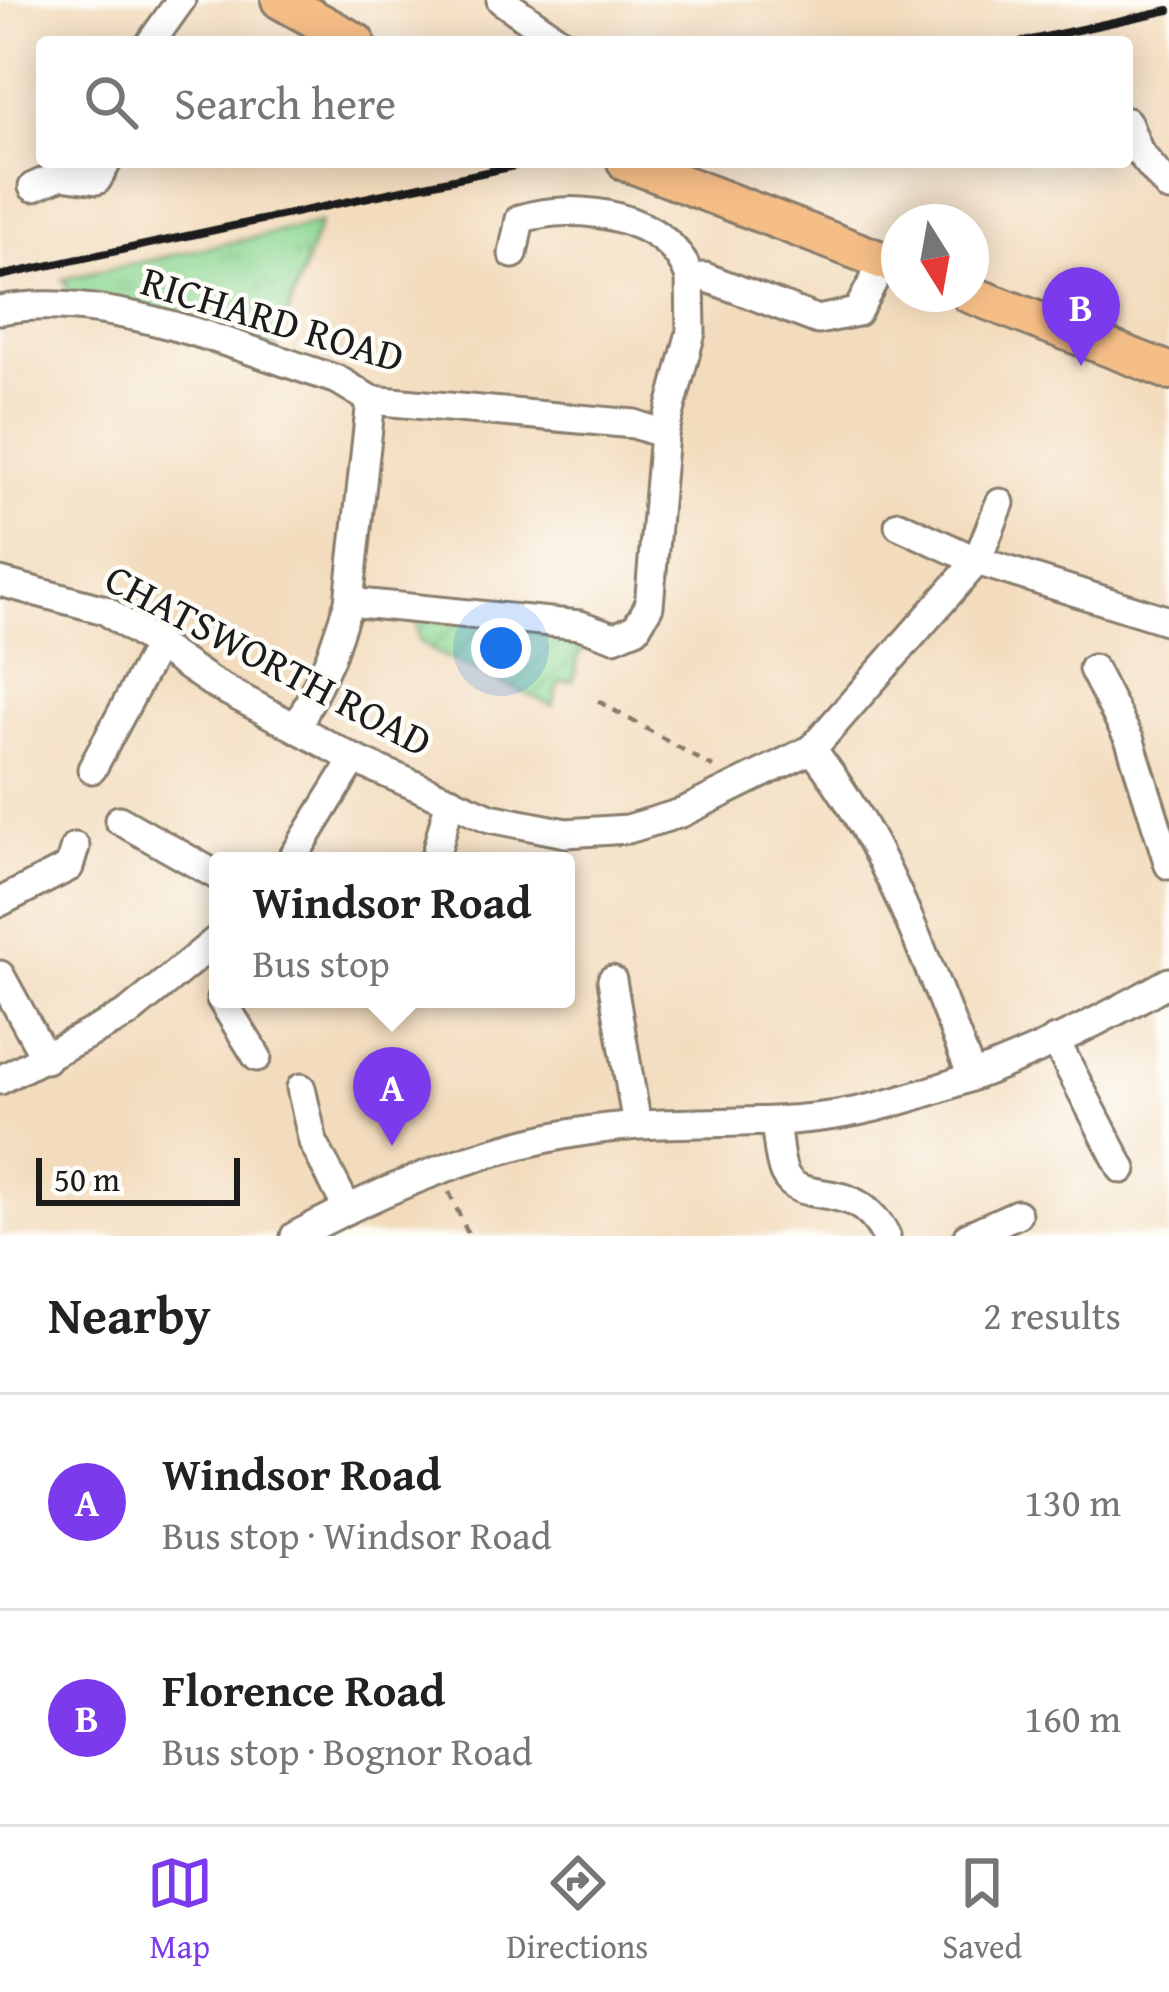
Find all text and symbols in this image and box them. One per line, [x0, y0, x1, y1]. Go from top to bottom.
search box [36, 36, 1133, 168]
icon: search [78, 69, 144, 135]
text: Search here [174, 70, 396, 135]
north arrow [881, 204, 989, 312]
street label: RICHARD ROAD [134, 249, 412, 387]
pin: B [1042, 267, 1120, 366]
street label: CHATSWORTH ROAD [95, 547, 443, 771]
your location [471, 618, 531, 678]
popup [209, 852, 575, 1008]
text: Windsor Road [252, 869, 532, 934]
text: Bus stop [252, 934, 390, 991]
pin: A [353, 1047, 431, 1146]
scale bar [36, 1152, 240, 1205]
text: 50 m [54, 1155, 120, 1203]
text: Nearby [48, 1277, 211, 1352]
text: 2 results [983, 1286, 1121, 1343]
text: Windsor Road [162, 1441, 441, 1506]
text: A [75, 1473, 99, 1530]
text: 130 m [1024, 1473, 1121, 1530]
text: Bus stop · Windsor Road [162, 1506, 552, 1563]
text: Florence Road [162, 1657, 445, 1722]
text: B [75, 1689, 99, 1746]
text: 160 m [1024, 1689, 1121, 1746]
text: Bus stop · Bognor Road [162, 1722, 533, 1779]
tab: Map [147, 1850, 213, 1970]
tab: Directions [507, 1850, 648, 1970]
tab: Saved [942, 1850, 1022, 1970]

